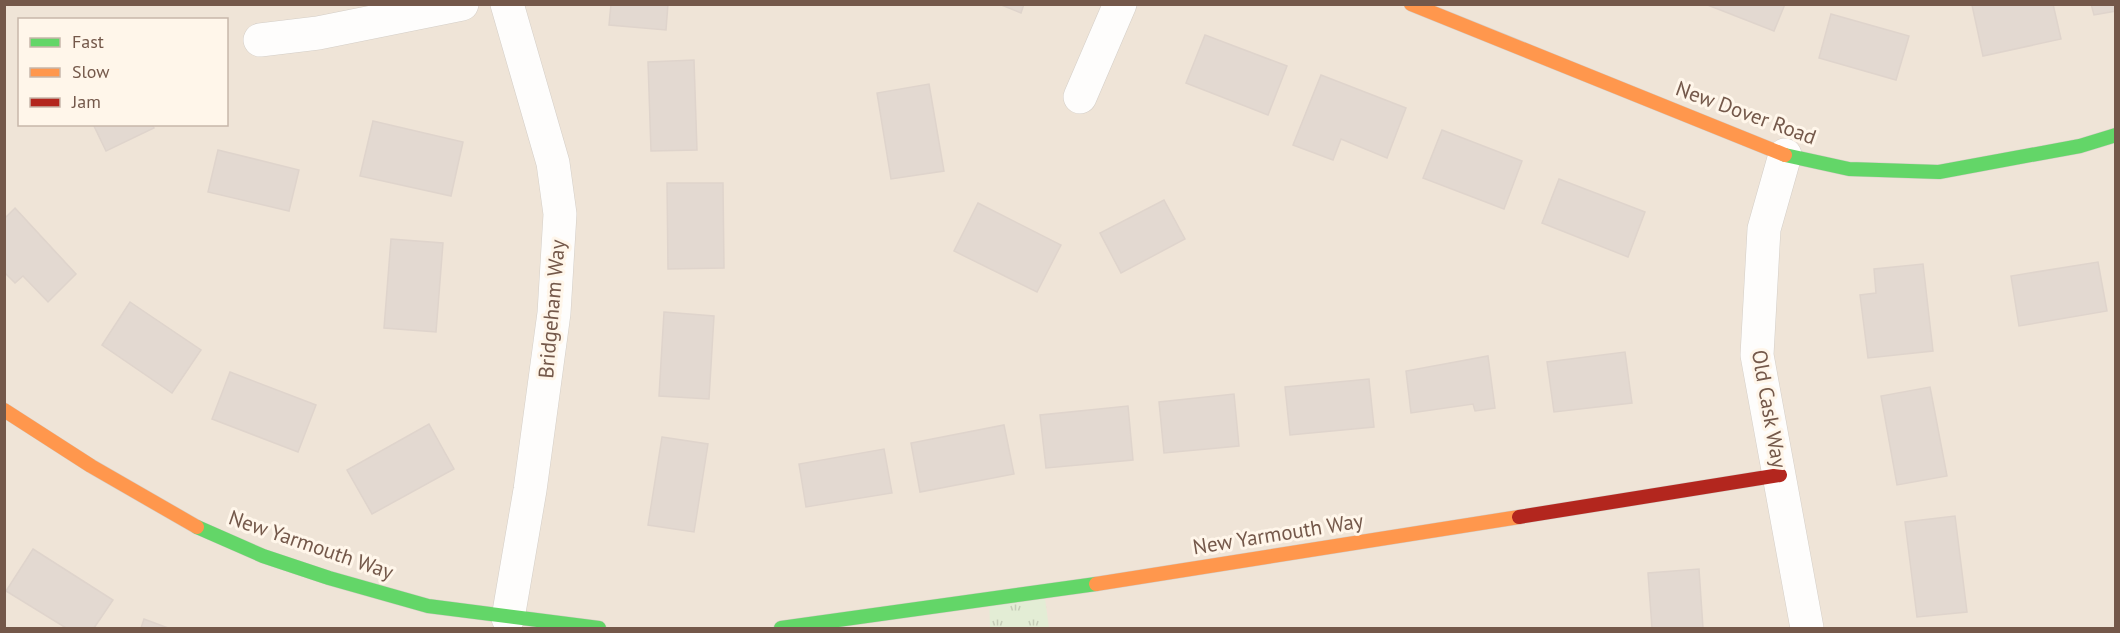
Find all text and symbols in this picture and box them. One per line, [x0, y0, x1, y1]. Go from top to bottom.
legend [18, 18, 228, 126]
text: Fast [72, 30, 104, 53]
text: Slow [72, 60, 110, 83]
street label: New Dover Road [1672, 75, 1820, 150]
text: Jam [71, 90, 101, 113]
street label: Bridgeham Way [532, 238, 571, 379]
street label: Old Cask Way [1746, 348, 1793, 470]
street label: New Yarmouth Way [225, 504, 397, 585]
street label: New Yarmouth Way [1191, 507, 1365, 560]

